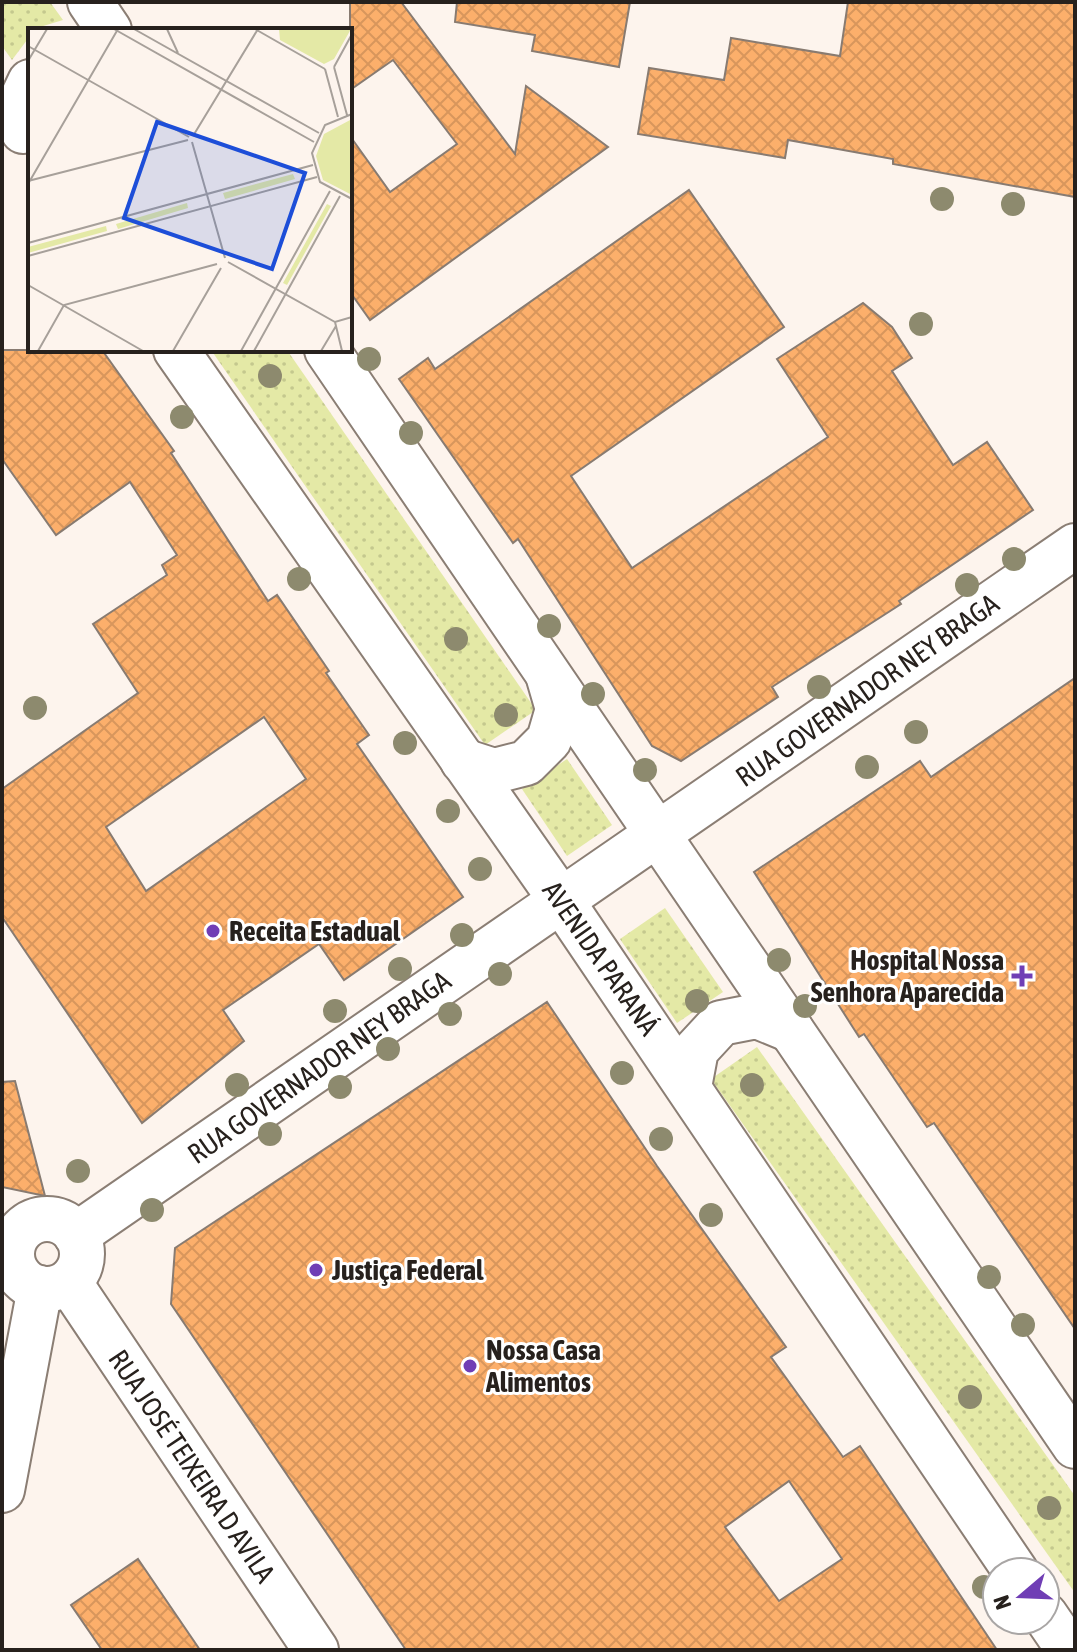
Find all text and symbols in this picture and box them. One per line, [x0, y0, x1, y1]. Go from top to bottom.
inset map [28, 28, 352, 352]
street label: RUA GOVERNADOR NEY BRAGA [730, 587, 1005, 793]
street label: AVENIDA PARANÁ [536, 875, 666, 1041]
place label: Receita Estadual [229, 915, 401, 947]
marker: Receita Estadual [204, 922, 222, 940]
place label: Hospital Nossa Senhora Aparecida [811, 944, 1004, 1008]
street label: RUA GOVERNADOR NEY BRAGA [182, 964, 457, 1170]
marker: Hospital Nossa Senhora Aparecida [1011, 965, 1033, 987]
place label: Justiça Federal [331, 1254, 484, 1286]
marker: Justiça Federal [307, 1261, 325, 1279]
place label: Nossa Casa Alimentos [485, 1334, 601, 1398]
street label: RUA JOSÉ TEIXEIRA D AVILA [102, 1344, 282, 1589]
marker: Nossa Casa Alimentos [461, 1357, 479, 1375]
north arrow [981, 1556, 1061, 1636]
text: N [988, 1592, 1016, 1613]

